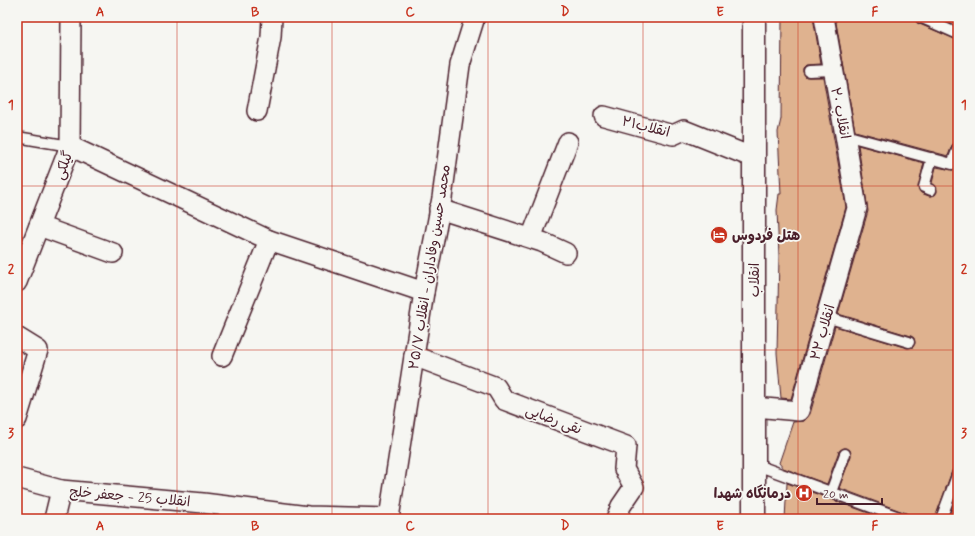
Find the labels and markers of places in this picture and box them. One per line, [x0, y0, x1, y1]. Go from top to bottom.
hotel icon: هتل فردوس [709, 225, 729, 245]
place label: هتل فردوس [732, 227, 800, 245]
hospital icon: درمانگاه شهدا [794, 483, 814, 503]
place label: درمانگاه شهدا [714, 484, 791, 503]

